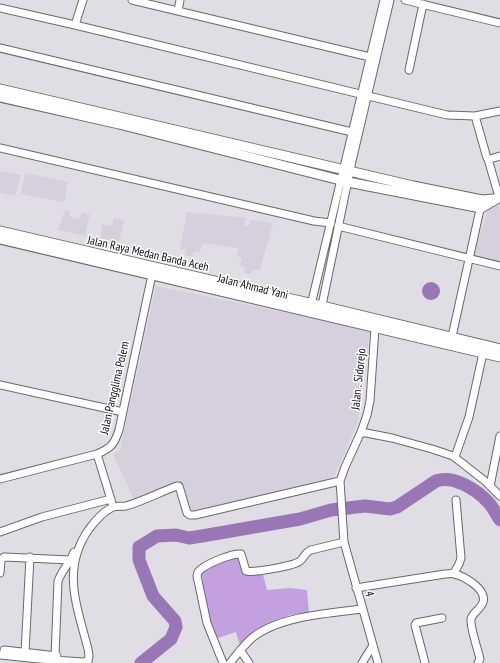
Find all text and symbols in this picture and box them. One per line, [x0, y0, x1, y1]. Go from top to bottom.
street label: Jalan Raya Medan Banda Aceh [86, 233, 210, 275]
street label: Jalan Ahmad Yani [216, 271, 290, 303]
street label: Jalan Pangglima Polem [97, 340, 133, 436]
street label: Jalan . Sidorejo [349, 347, 369, 411]
street label: 4 [361, 590, 377, 598]

